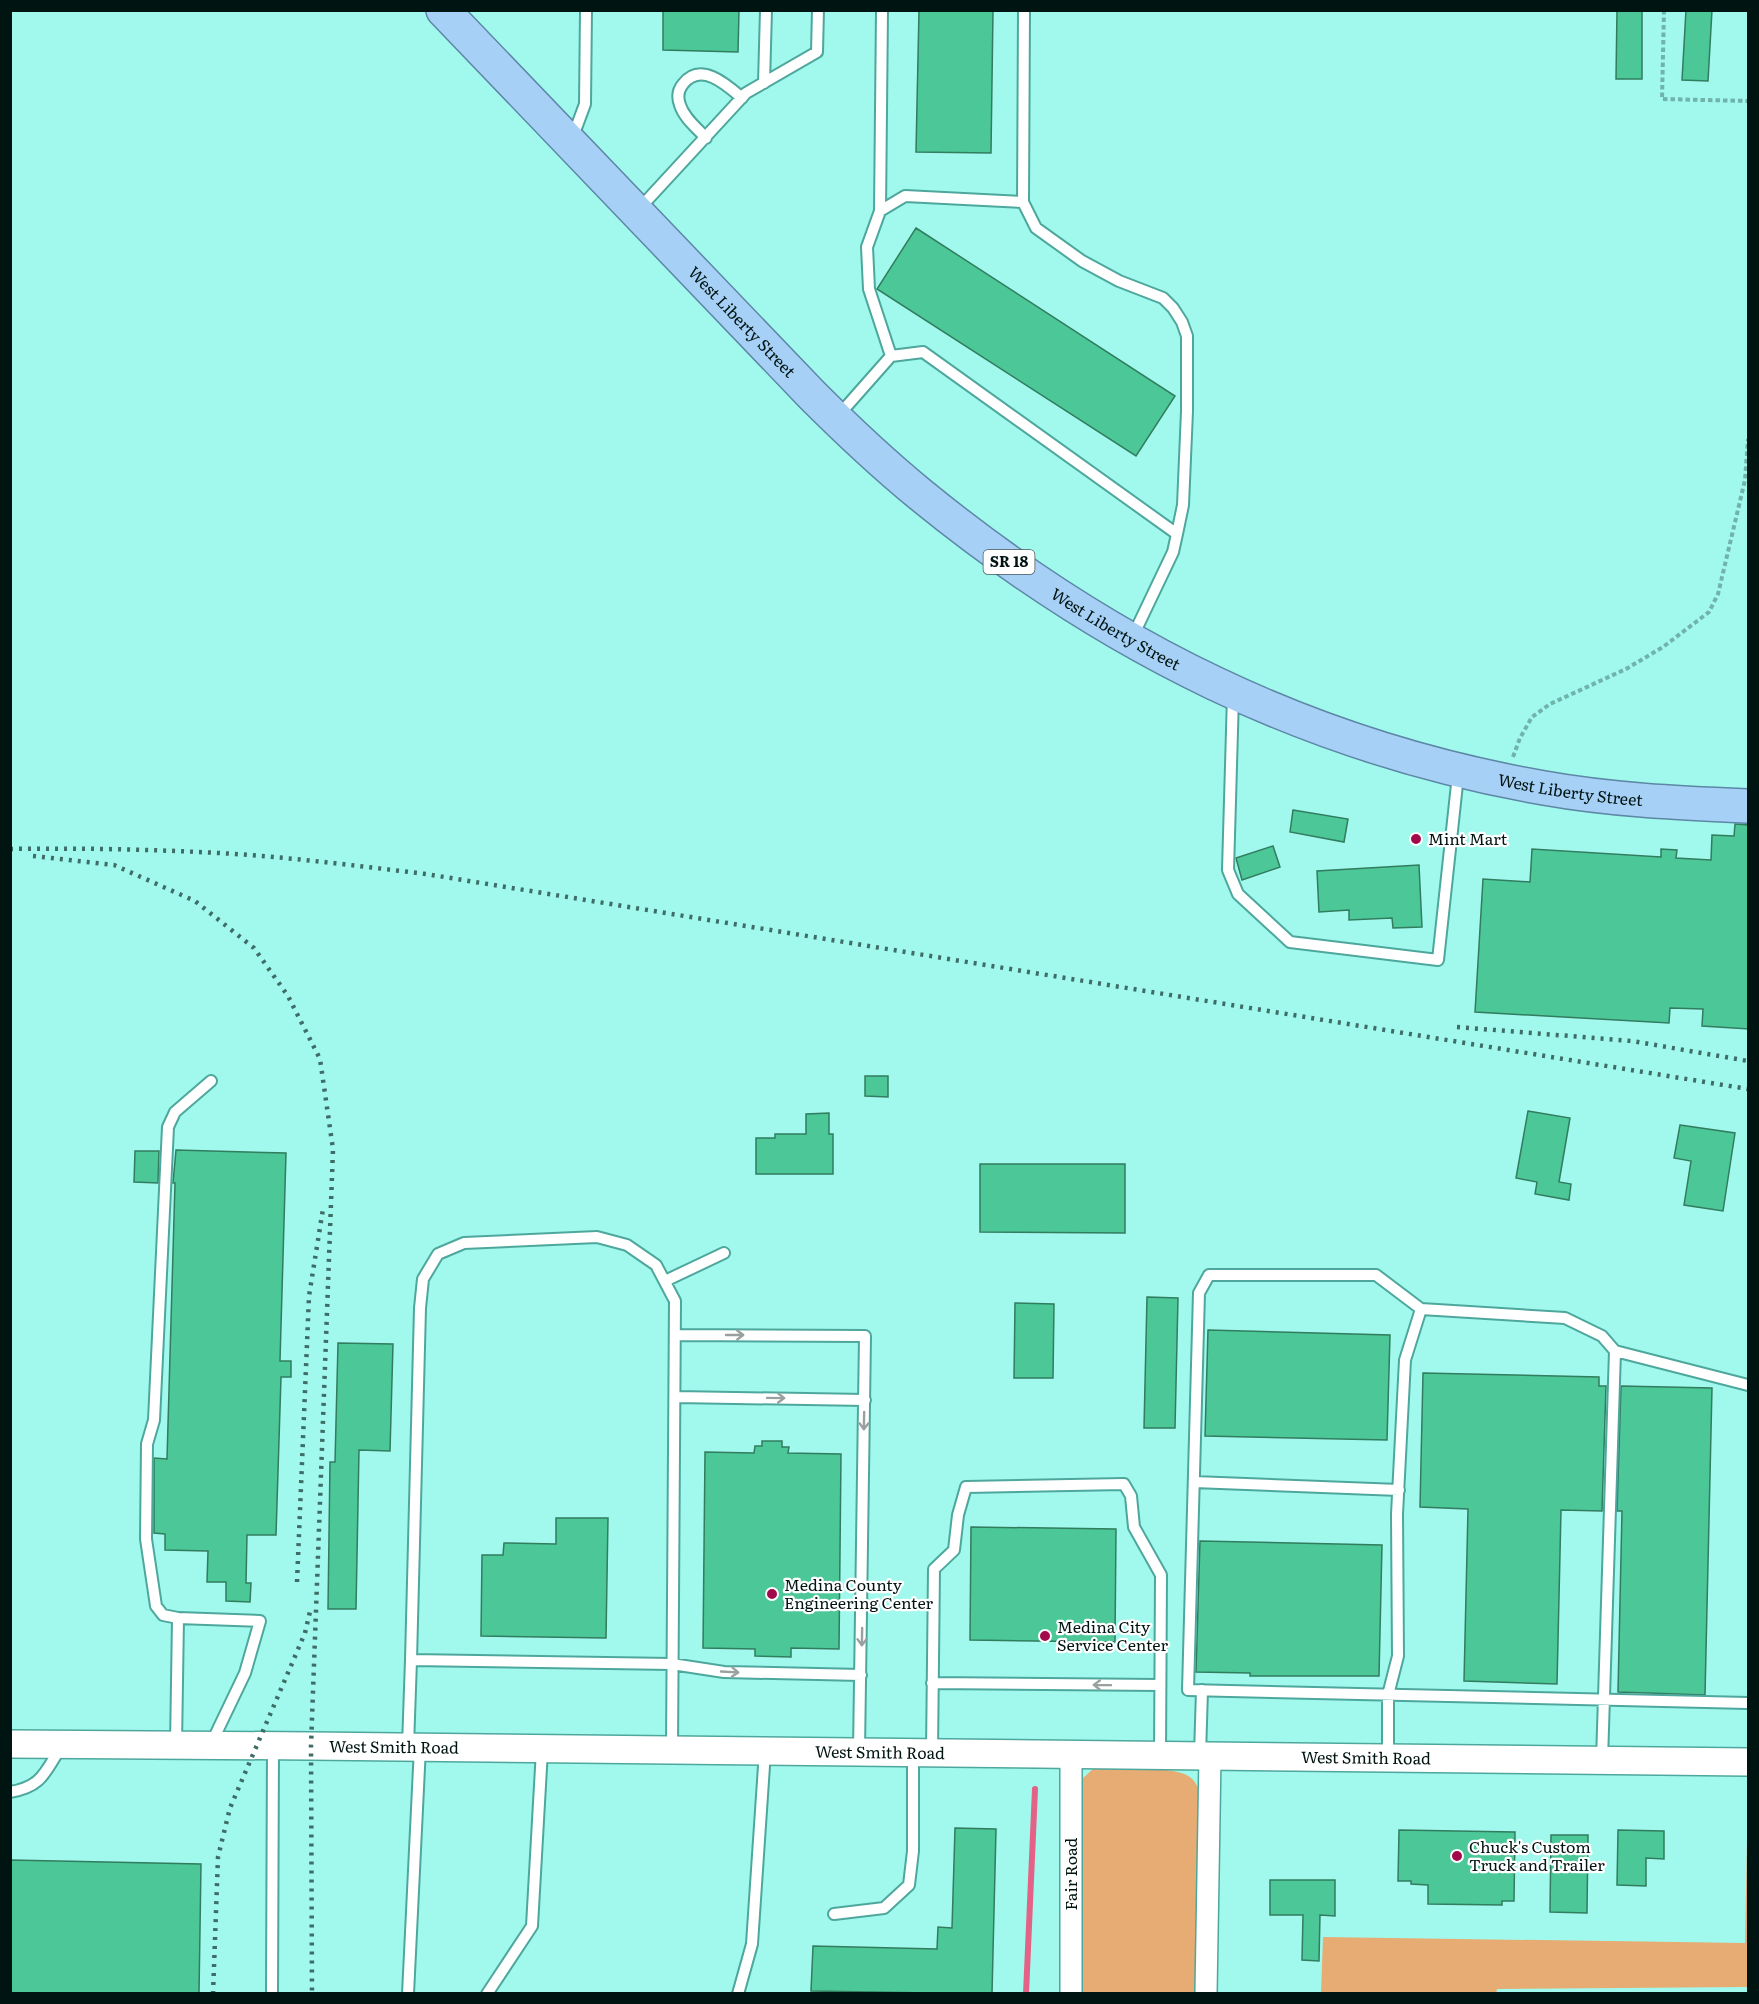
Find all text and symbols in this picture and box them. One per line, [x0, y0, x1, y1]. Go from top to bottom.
street label: West Liberty Street [683, 260, 802, 383]
road number: SR 18 [984, 550, 1034, 574]
street label: West Liberty Street [1047, 581, 1185, 676]
street label: West Liberty Street [1496, 766, 1644, 811]
place label: Mint Mart [1428, 826, 1508, 850]
marker: Mint Mart [1409, 832, 1423, 846]
one-way arrow [724, 1329, 744, 1341]
one-way arrow [766, 1393, 786, 1404]
one-way arrow [858, 1411, 870, 1431]
place label: Medina County Engineering Center [784, 1572, 934, 1614]
marker: Medina County Engineering Center [765, 1587, 779, 1601]
place label: Medina City Service Center [1057, 1614, 1168, 1656]
one-way arrow [856, 1627, 868, 1647]
marker: Medina City Service Center [1038, 1629, 1052, 1643]
one-way arrow [720, 1666, 740, 1677]
one-way arrow [1092, 1679, 1112, 1691]
street label: West Smith Road [329, 1733, 459, 1759]
street label: West Smith Road [815, 1739, 945, 1764]
street label: West Smith Road [1301, 1744, 1431, 1769]
place label: Chuck's Custom Truck and Trailer [1469, 1834, 1605, 1876]
street label: Fair Road [1058, 1837, 1082, 1910]
marker: Chuck's Custom Truck and Trailer [1450, 1849, 1464, 1863]

